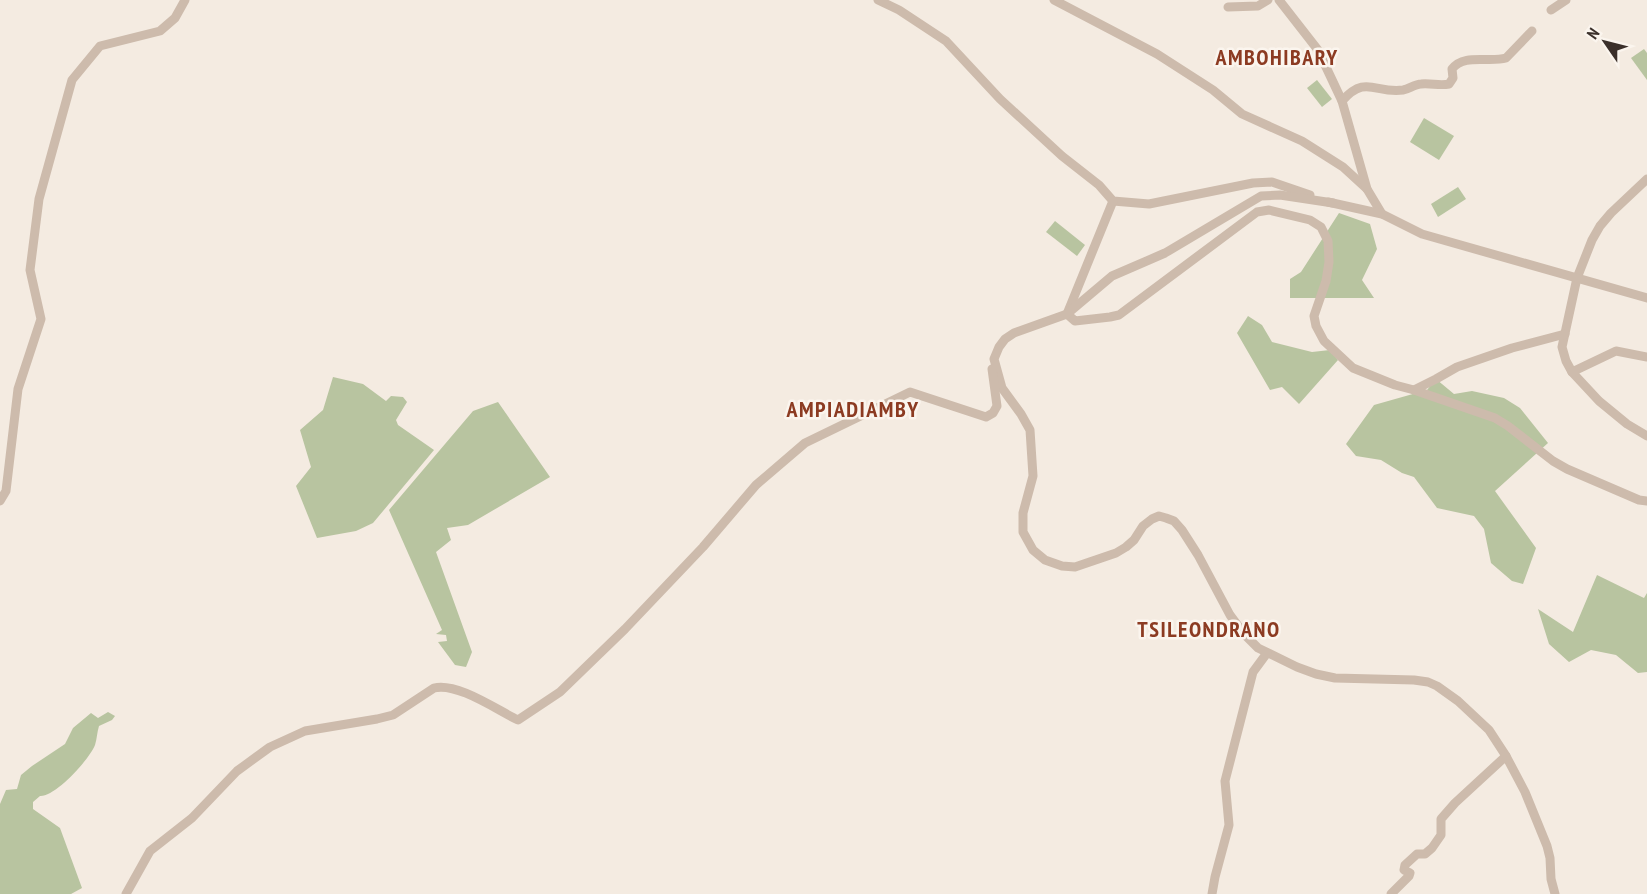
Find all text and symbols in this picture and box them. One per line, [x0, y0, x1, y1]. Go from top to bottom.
north arrow [1575, 12, 1635, 72]
text: N [1582, 24, 1603, 43]
district label: AMBOHIBARY [1214, 43, 1339, 71]
district label: AMPIADIAMBY [785, 395, 920, 423]
district label: TSILEONDRANO [1137, 615, 1281, 643]

